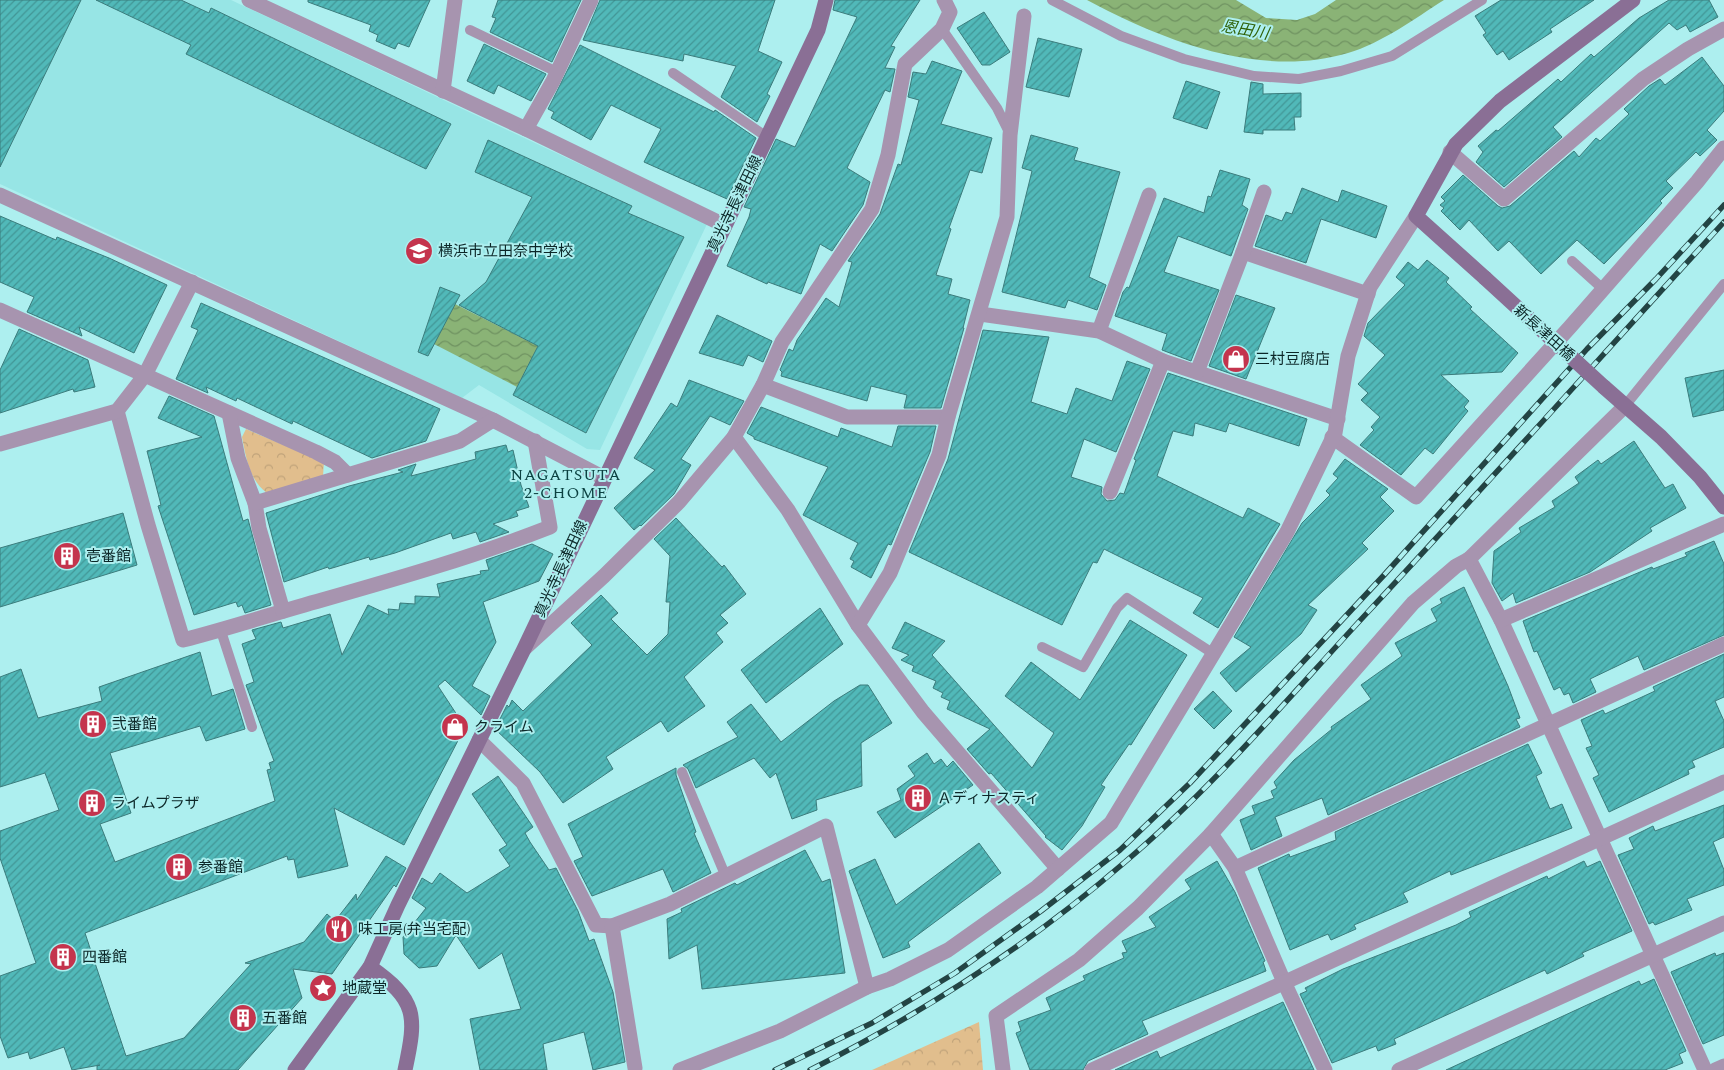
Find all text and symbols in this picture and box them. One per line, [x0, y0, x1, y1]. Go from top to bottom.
water label: 恩田川 [1219, 14, 1273, 46]
street label: 真光寺長津田線 [702, 152, 768, 256]
school or university icon: 横浜市立田奈中学校 [404, 236, 434, 266]
place label: 横浜市立田奈中学校 [438, 240, 573, 263]
street label: 新長津田橋 [1508, 299, 1580, 367]
shop icon: 三村豆腐店 [1221, 344, 1251, 374]
place label: 三村豆腐店 [1255, 348, 1330, 371]
district label: NAGATSUTA 2-CHOME [511, 463, 621, 505]
street label: 真光寺長津田線 [528, 517, 594, 621]
building icon: 壱番館 [52, 541, 82, 571]
place label: 壱番館 [86, 545, 131, 568]
building icon: 弐番館 [78, 709, 108, 739]
shop icon: クライム [440, 712, 470, 742]
place label: 弐番館 [112, 713, 157, 736]
place label: クライム [474, 716, 534, 739]
building icon: Ａディナスティ [903, 783, 933, 813]
place label: Ａディナスティ [937, 787, 1040, 810]
building icon: ライムプラザ [77, 788, 107, 818]
place label: ライムプラザ [111, 792, 200, 815]
building icon: 参番館 [164, 852, 194, 882]
place label: 参番館 [198, 856, 243, 879]
restaurant icon: 味工房(弁当宅配) [324, 914, 354, 944]
place label: 味工房(弁当宅配) [358, 918, 471, 941]
building icon: 四番館 [48, 942, 78, 972]
place label: 四番館 [82, 946, 127, 969]
place icon: 地蔵堂 [308, 973, 338, 1003]
place label: 地蔵堂 [342, 977, 387, 1000]
building icon: 五番館 [228, 1003, 258, 1033]
place label: 五番館 [262, 1007, 307, 1030]

